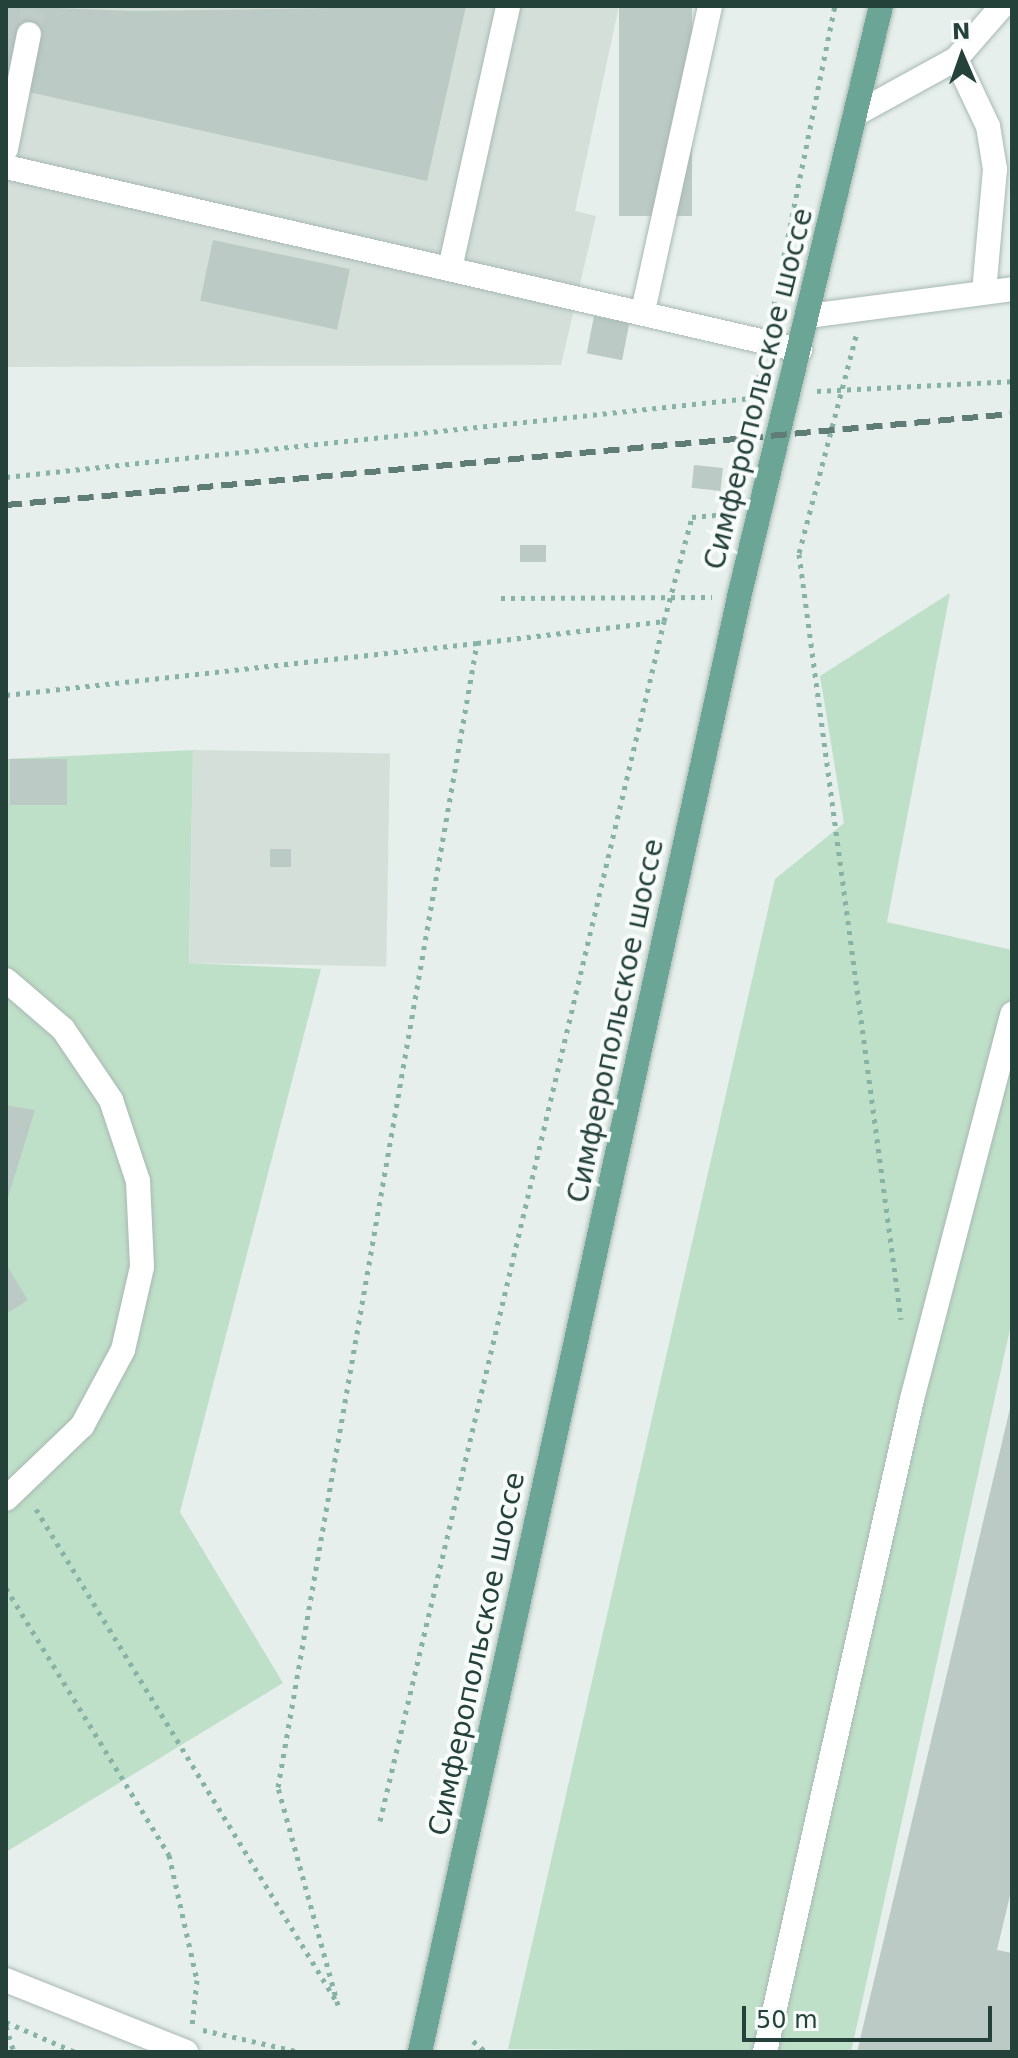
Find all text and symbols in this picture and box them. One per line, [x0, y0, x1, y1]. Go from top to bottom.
north arrow [922, 16, 1002, 96]
text: N [951, 19, 971, 44]
street label: Симферопольское шоссе [698, 205, 820, 573]
street label: Симферопольское шоссе [561, 836, 671, 1206]
street label: Симферопольское шоссе [422, 1469, 532, 1839]
scale bar [746, 1990, 996, 2040]
text: 50 m [756, 2006, 818, 2034]

